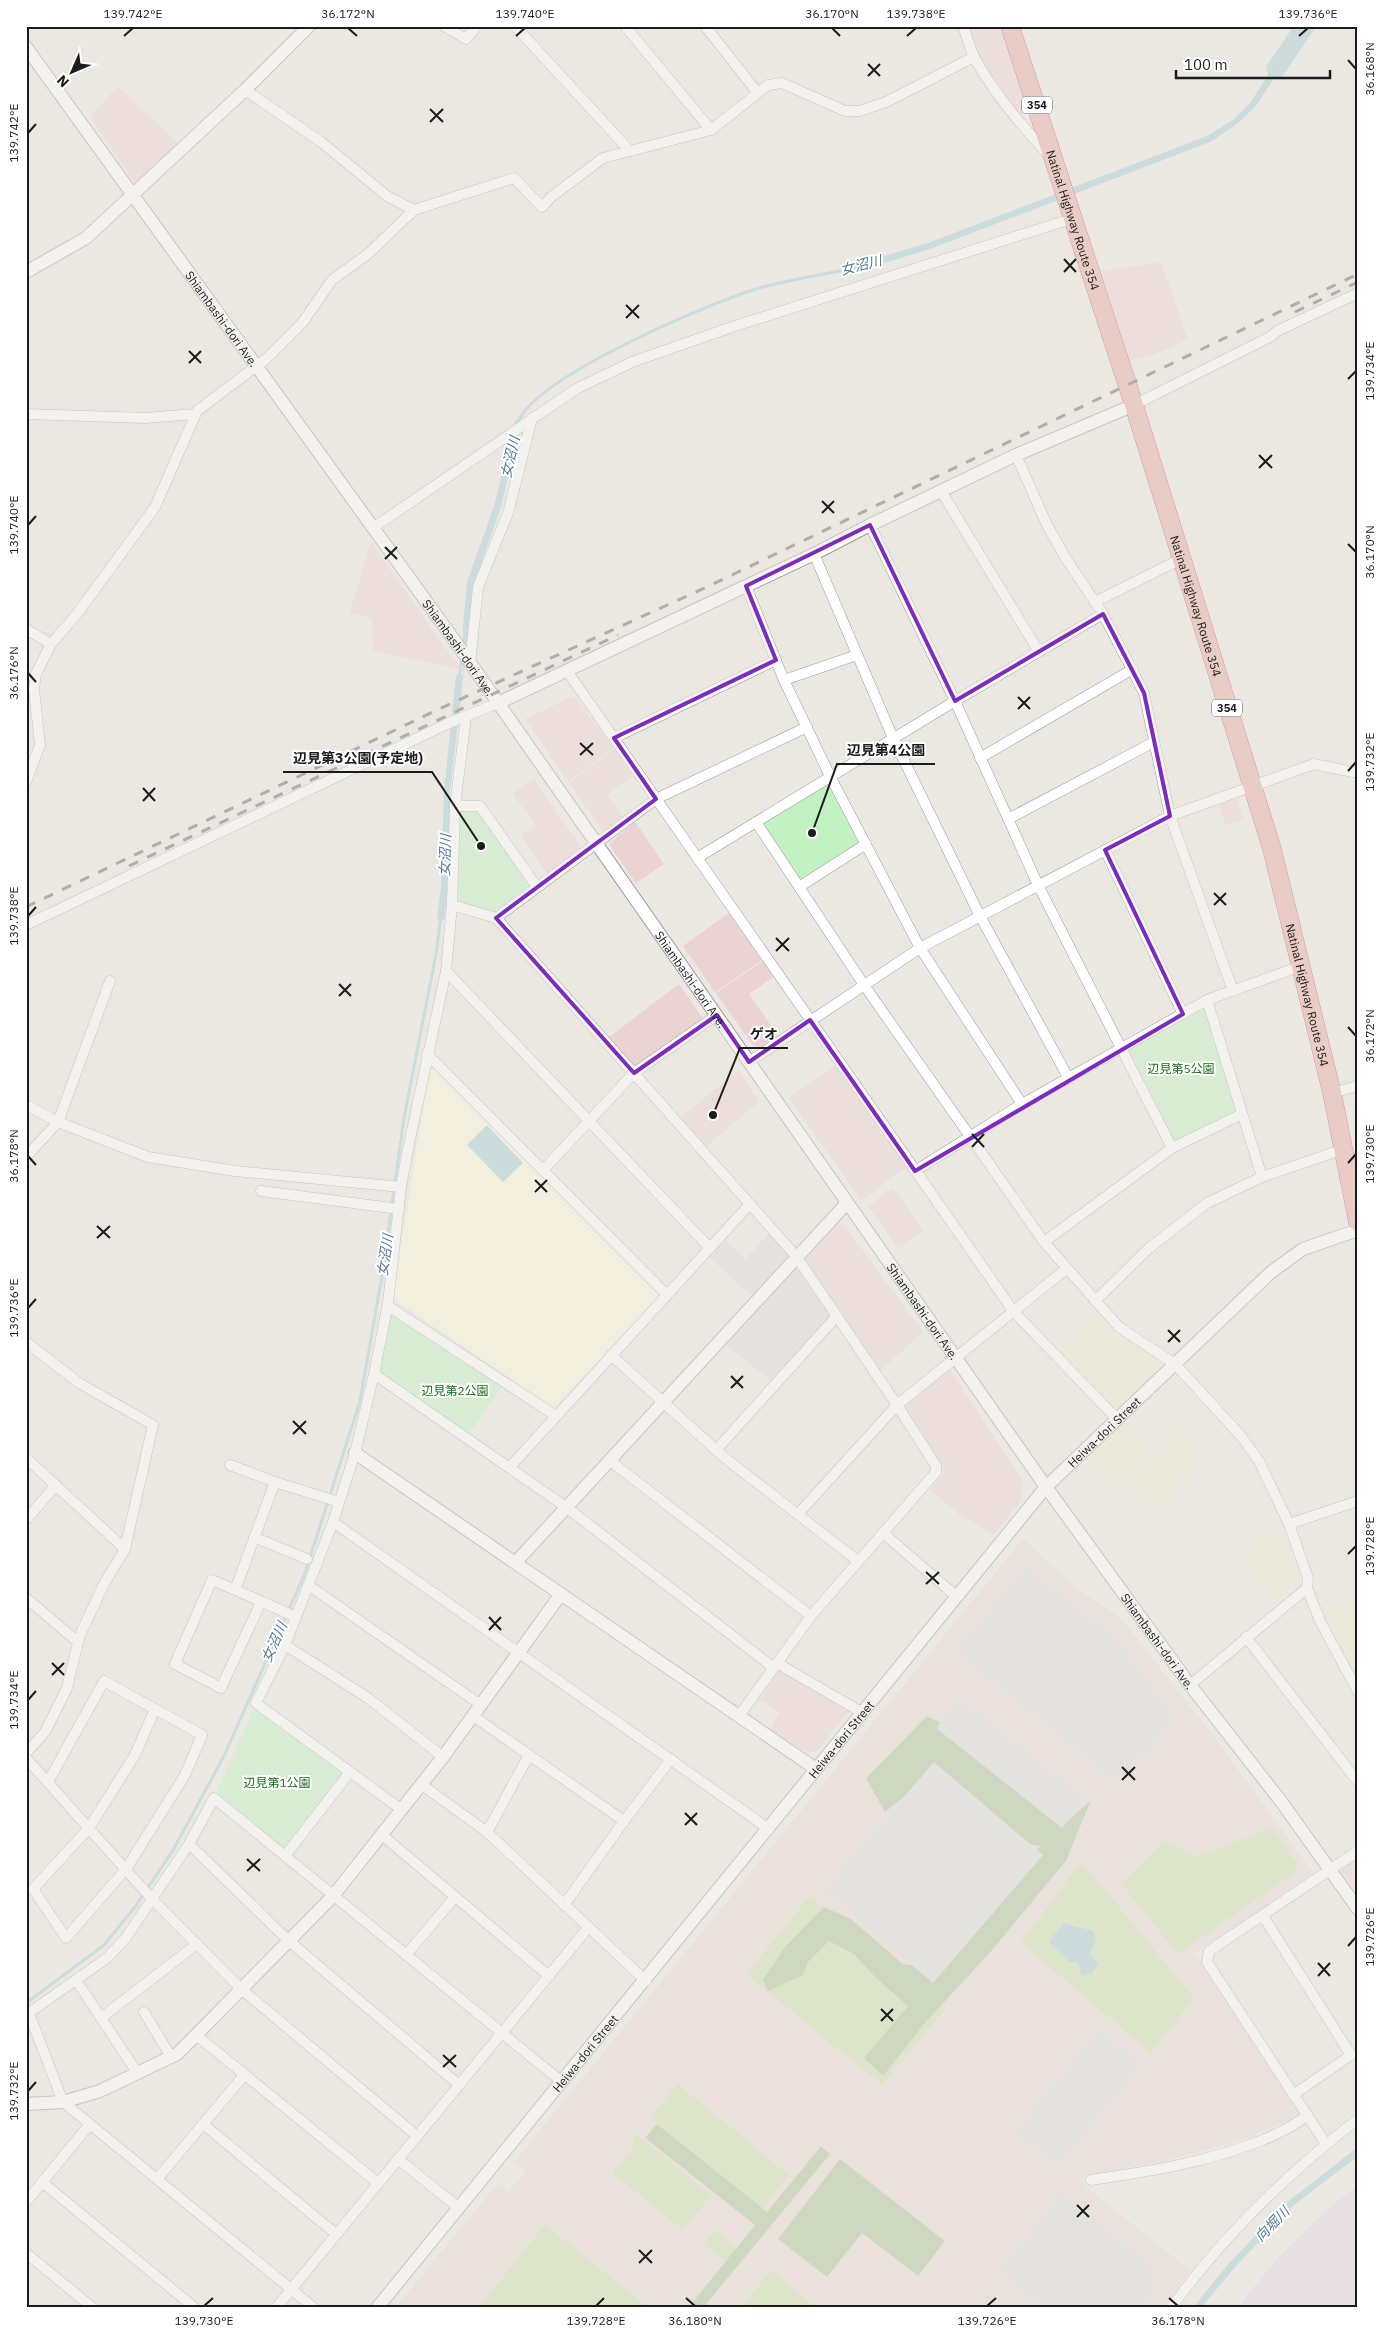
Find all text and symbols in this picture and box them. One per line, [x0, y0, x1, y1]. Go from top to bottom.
text: 139.742°E [103, 6, 163, 21]
text: 36.172°N [321, 6, 375, 21]
text: 139.740°E [495, 6, 555, 21]
text: 36.170°N [805, 6, 859, 21]
text: 139.738°E [886, 6, 946, 21]
text: 139.736°E [1278, 6, 1338, 21]
text: 36.168°N [1362, 42, 1377, 96]
north arrow [48, 48, 98, 98]
scale bar [1176, 48, 1330, 80]
text: 100 m [1184, 55, 1228, 74]
text: N [53, 71, 73, 91]
road number: 354 [1022, 96, 1052, 114]
text: 139.742°E [6, 103, 21, 163]
street label: Natinal Highway Route 354 [1043, 148, 1103, 292]
water label: 女沼川 [838, 251, 885, 279]
street label: Shiambashi-dori Ave. [182, 268, 262, 369]
text: 139.734°E [1362, 341, 1377, 401]
water label: 女沼川 [497, 433, 524, 479]
text: 139.740°E [6, 495, 21, 555]
text: 36.170°N [1362, 525, 1377, 579]
street label: Natinal Highway Route 354 [1167, 533, 1225, 678]
street label: Shiambashi-dori Ave. [420, 596, 498, 698]
text: 36.176°N [6, 646, 21, 700]
road number: 354 [1212, 700, 1242, 716]
text: 139.732°E [1362, 732, 1377, 792]
callout: 辺見第4公園 [837, 735, 935, 764]
text: 辺見第4公園 [847, 741, 925, 759]
callout: 辺見第3公園(予定地) [283, 743, 432, 772]
text: 辺見第3公園(予定地) [293, 749, 423, 767]
water label: 女沼川 [435, 832, 455, 876]
text: 139.738°E [6, 886, 21, 946]
street label: Natinal Highway Route 354 [1283, 922, 1333, 1068]
street label: Shiambashi-dori Ave. [652, 928, 730, 1030]
text: 36.172°N [1362, 1009, 1377, 1063]
callout: ゲオ [740, 1019, 788, 1048]
text: ゲオ [750, 1025, 778, 1043]
park label: 辺見第5公園 [1147, 1061, 1215, 1076]
text: 139.730°E [1362, 1124, 1377, 1184]
text: 36.178°N [6, 1129, 21, 1183]
water label: 女沼川 [373, 1231, 397, 1277]
street label: Shiambashi-dori Ave. [884, 1260, 962, 1362]
text: 139.736°E [6, 1278, 21, 1338]
park label: 辺見第2公園 [421, 1383, 489, 1398]
street label: Heiwa-dori Street [1064, 1393, 1143, 1470]
text: 139.728°E [1362, 1516, 1377, 1576]
street label: Shiambashi-dori Ave. [1118, 1590, 1198, 1692]
water label: 女沼川 [257, 1617, 292, 1665]
text: 139.734°E [6, 1670, 21, 1730]
street label: Heiwa-dori Street [805, 1697, 877, 1781]
park label: 辺見第1公園 [243, 1775, 311, 1790]
text: 139.726°E [1362, 1907, 1377, 1967]
street label: Heiwa-dori Street [549, 2011, 621, 2095]
text: 139.732°E [6, 2061, 21, 2121]
water label: 向堀川 [1251, 2201, 1294, 2245]
text: 139.730°E [174, 2313, 234, 2328]
text: 139.728°E [566, 2313, 626, 2328]
text: 36.180°N [668, 2313, 722, 2328]
text: 139.726°E [957, 2313, 1017, 2328]
text: 36.178°N [1151, 2313, 1205, 2328]

